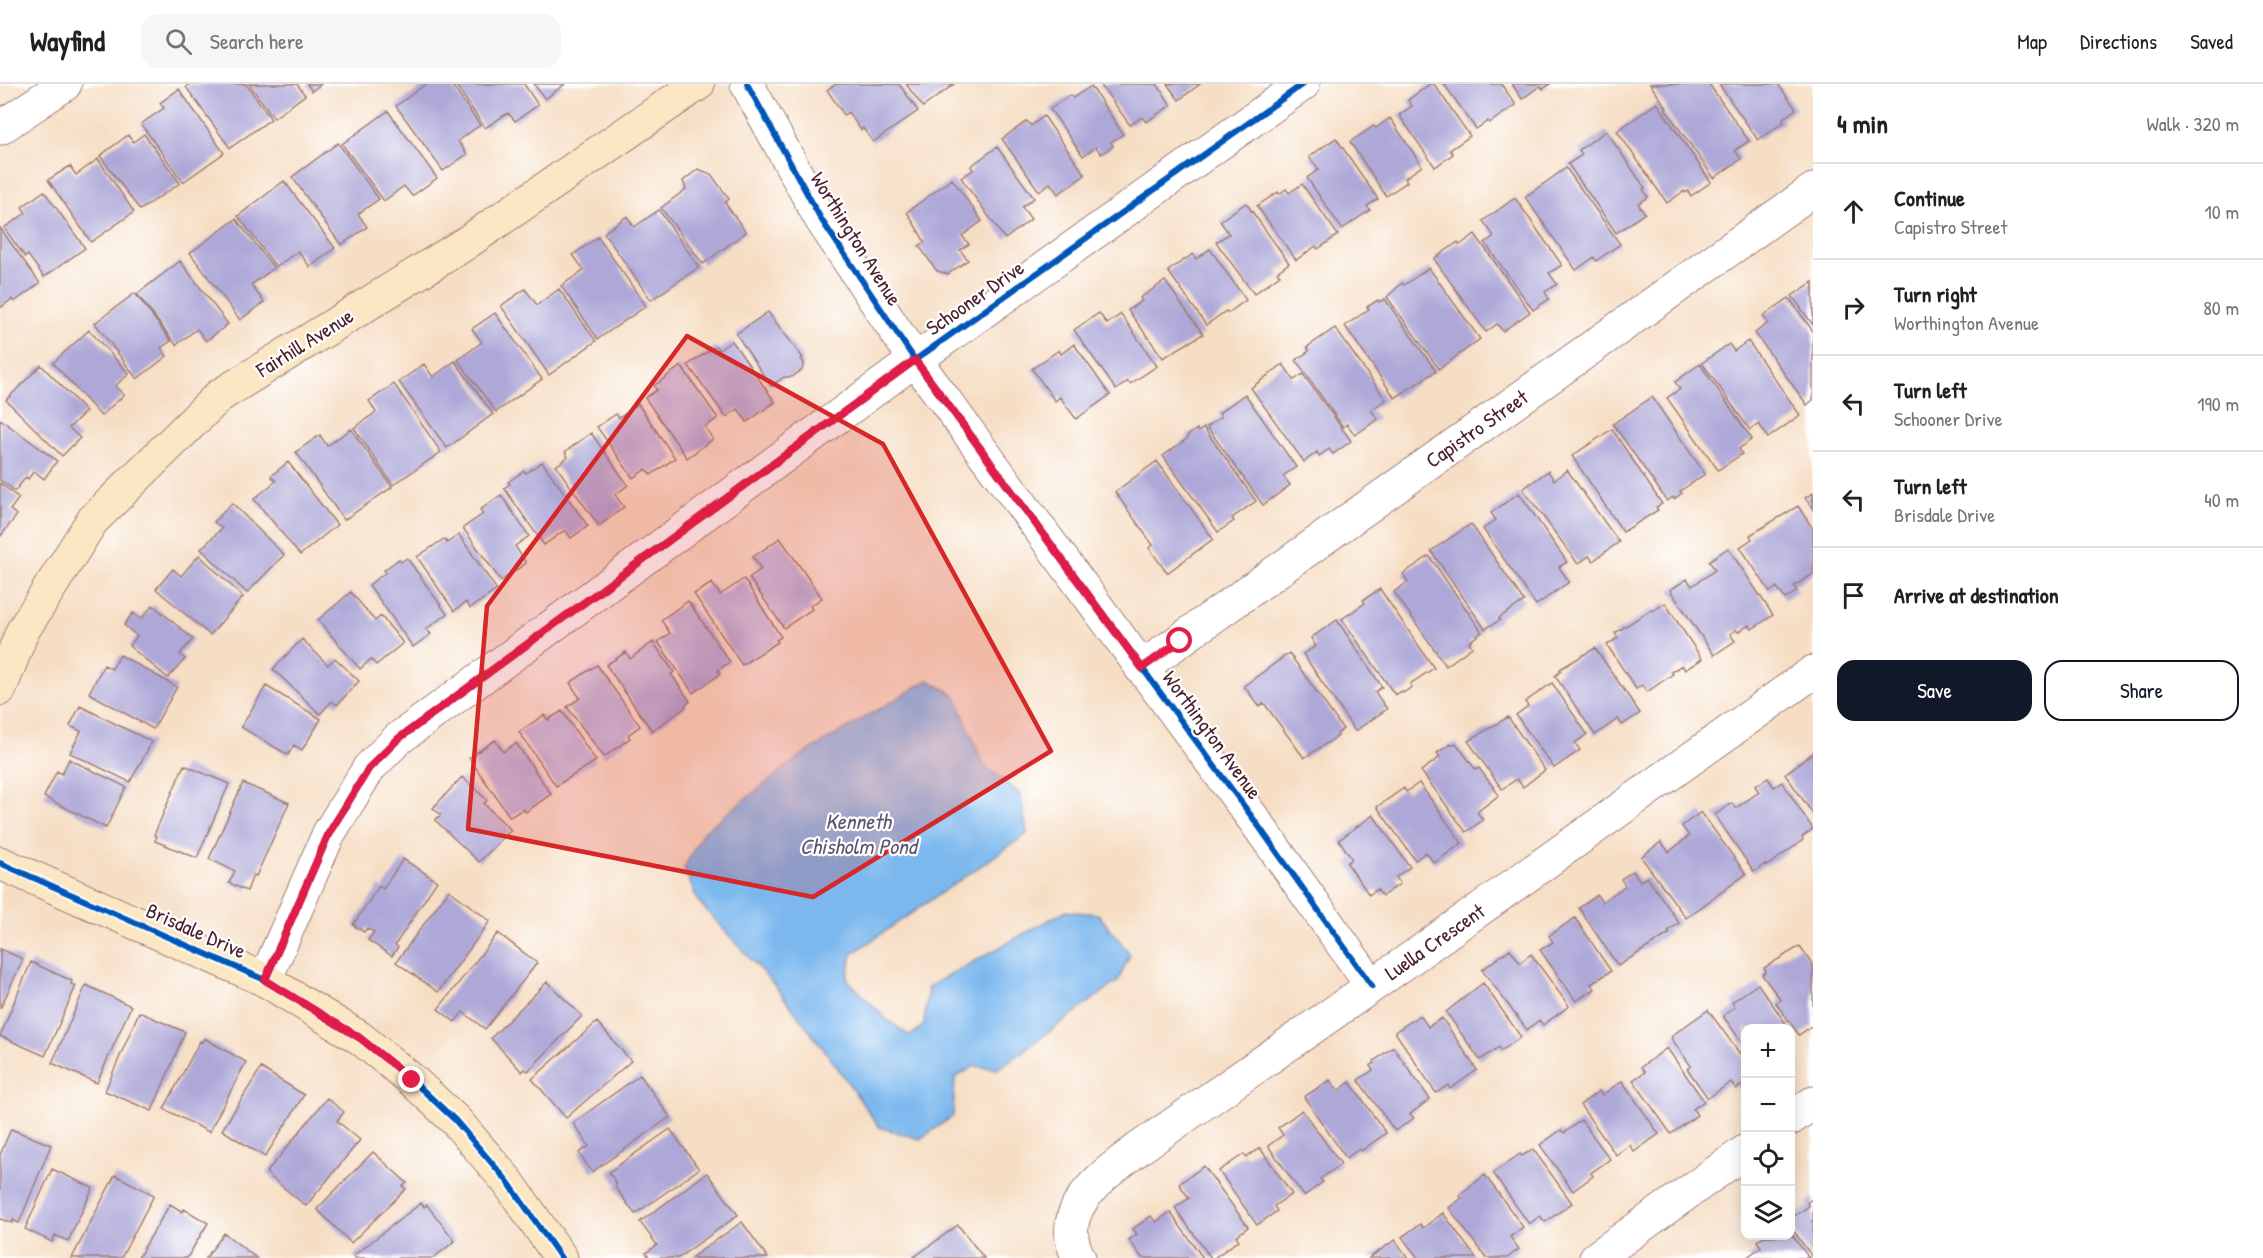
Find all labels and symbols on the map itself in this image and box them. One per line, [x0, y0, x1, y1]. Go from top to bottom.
street label: Worthington Avenue [804, 166, 909, 311]
street label: Schooner Drive [920, 253, 1030, 342]
street label: Fairhill Avenue [250, 301, 359, 384]
street label: Capistro Street [1420, 382, 1534, 475]
route start [1166, 627, 1192, 653]
street label: Worthington Avenue [1156, 665, 1269, 805]
water label: Kenneth Chisholm Pond [800, 806, 920, 861]
street label: Brisdale Drive [142, 896, 251, 965]
street label: Luella Crescent [1379, 896, 1491, 987]
route end [398, 1066, 424, 1092]

